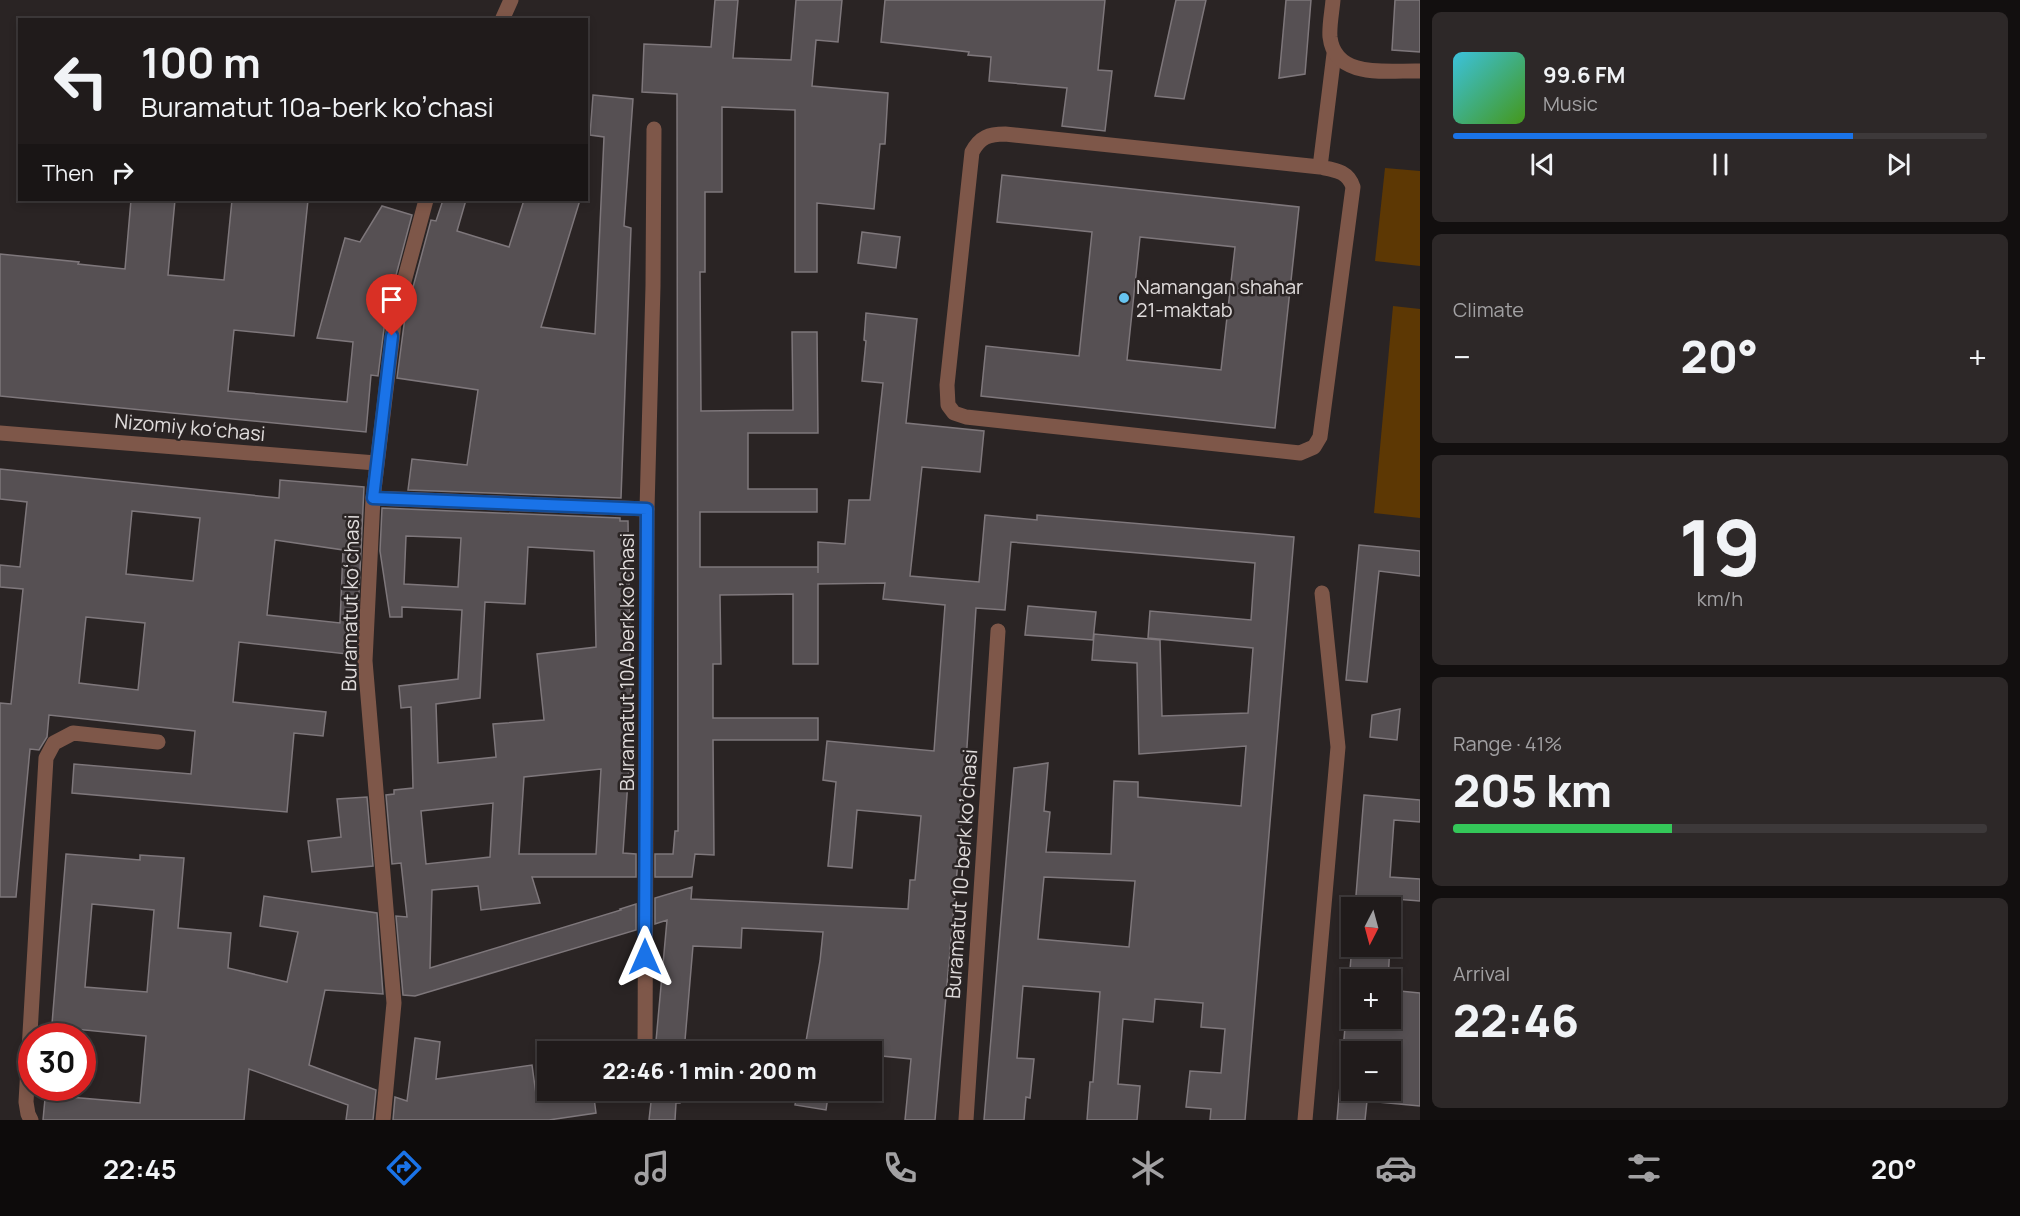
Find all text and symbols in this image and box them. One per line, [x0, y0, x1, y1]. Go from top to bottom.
text: 100 m [141, 33, 261, 91]
icon: left [42, 42, 120, 120]
text: 99.6 FM [1543, 60, 1625, 90]
text: Buramatut 10а-berk koʼchasi [141, 88, 494, 125]
text: Music [1543, 90, 1598, 117]
icon: previous [1526, 148, 1559, 181]
icon: pause [1704, 148, 1737, 181]
icon: next [1882, 148, 1915, 181]
icon: right [106, 156, 139, 189]
text: Then [42, 158, 94, 188]
place label: Namangan shahar 21-maktab [1136, 273, 1303, 323]
pin [366, 274, 417, 336]
icon: arrive [375, 283, 408, 316]
marker: Namangan shahar 21-maktab [1117, 291, 1131, 305]
text: Climate [1453, 296, 1524, 323]
text: 20° [1681, 325, 1758, 387]
text: − [1453, 334, 1471, 379]
text: + [1968, 334, 1987, 379]
street label: Nizomiy koʻchasi [113, 407, 267, 447]
text: 19 [1679, 493, 1761, 599]
street label: Buramatut koʻchasi [335, 514, 365, 692]
street label: Buramatut 10А berk koʼchasi [613, 533, 640, 791]
text: km/h [1697, 585, 1743, 612]
text: Range · 41% [1453, 730, 1562, 757]
street label: Buramatut 10-berk koʼchasi [939, 748, 983, 1000]
text: 205 km [1453, 759, 1612, 821]
north arrow [1341, 897, 1401, 957]
map controls [1341, 897, 1401, 1101]
position arrow [613, 925, 677, 989]
text: Arrival [1453, 960, 1510, 987]
button: + [1341, 969, 1401, 1029]
text: 22:46 [1453, 989, 1579, 1051]
speed limit sign: 30 [18, 1023, 96, 1101]
button: − [1341, 1041, 1401, 1101]
text: 22:46 · 1 min · 200 m [602, 1056, 817, 1086]
icon: directions [383, 1147, 425, 1189]
icon: music [631, 1147, 673, 1189]
icon: phone [879, 1147, 921, 1189]
icon: climate [1127, 1147, 1169, 1189]
icon: car [1375, 1147, 1417, 1189]
icon: filters [1623, 1147, 1665, 1189]
text: 22:45 [103, 1150, 177, 1187]
text: 20° [1871, 1150, 1917, 1187]

